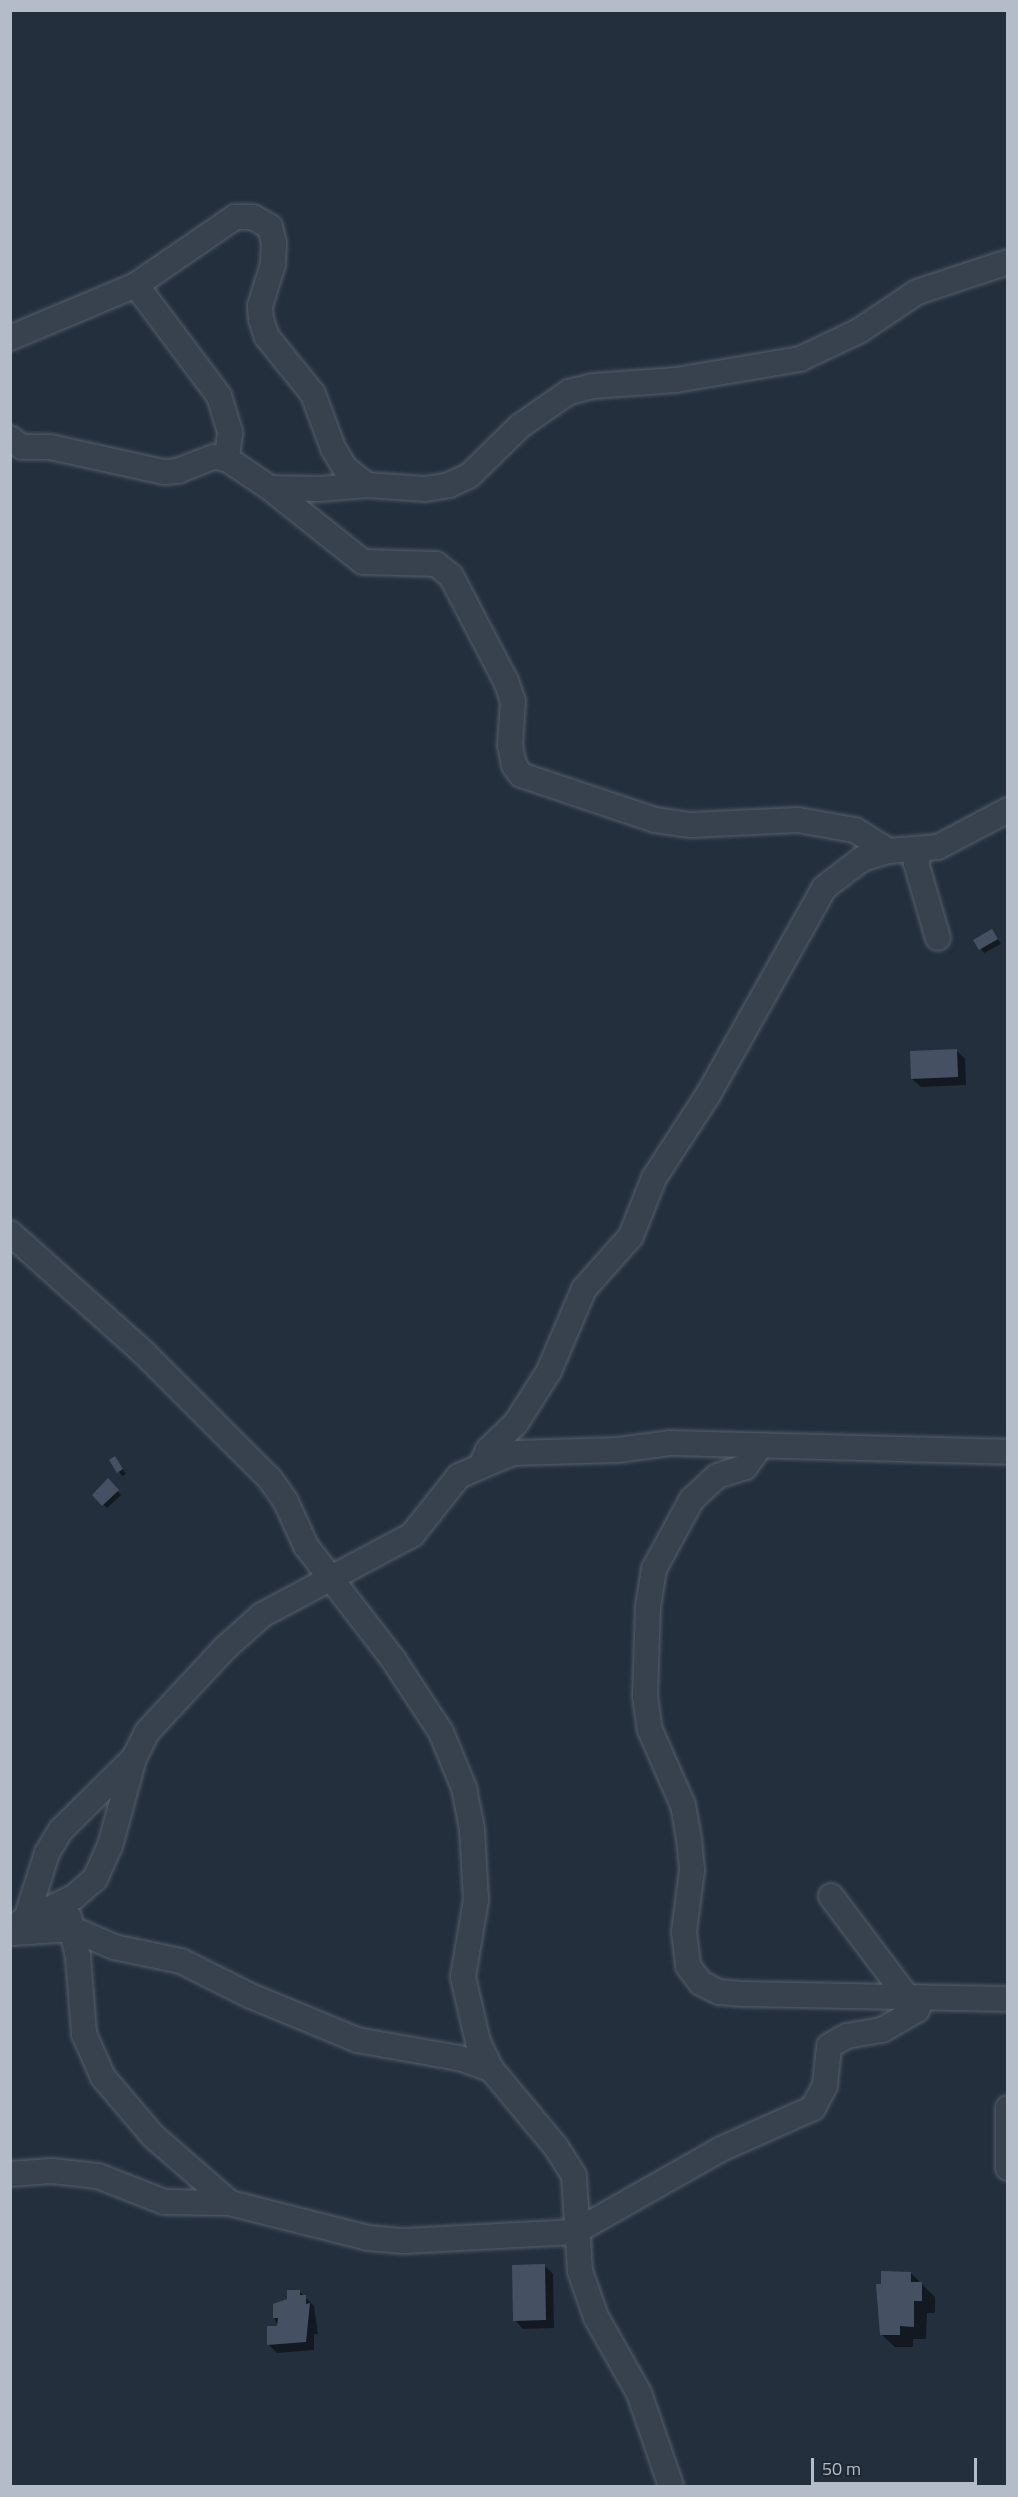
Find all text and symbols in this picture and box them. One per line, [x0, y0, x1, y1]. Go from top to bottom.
scale bar [814, 2446, 980, 2484]
text: 50 m [822, 2455, 861, 2482]

